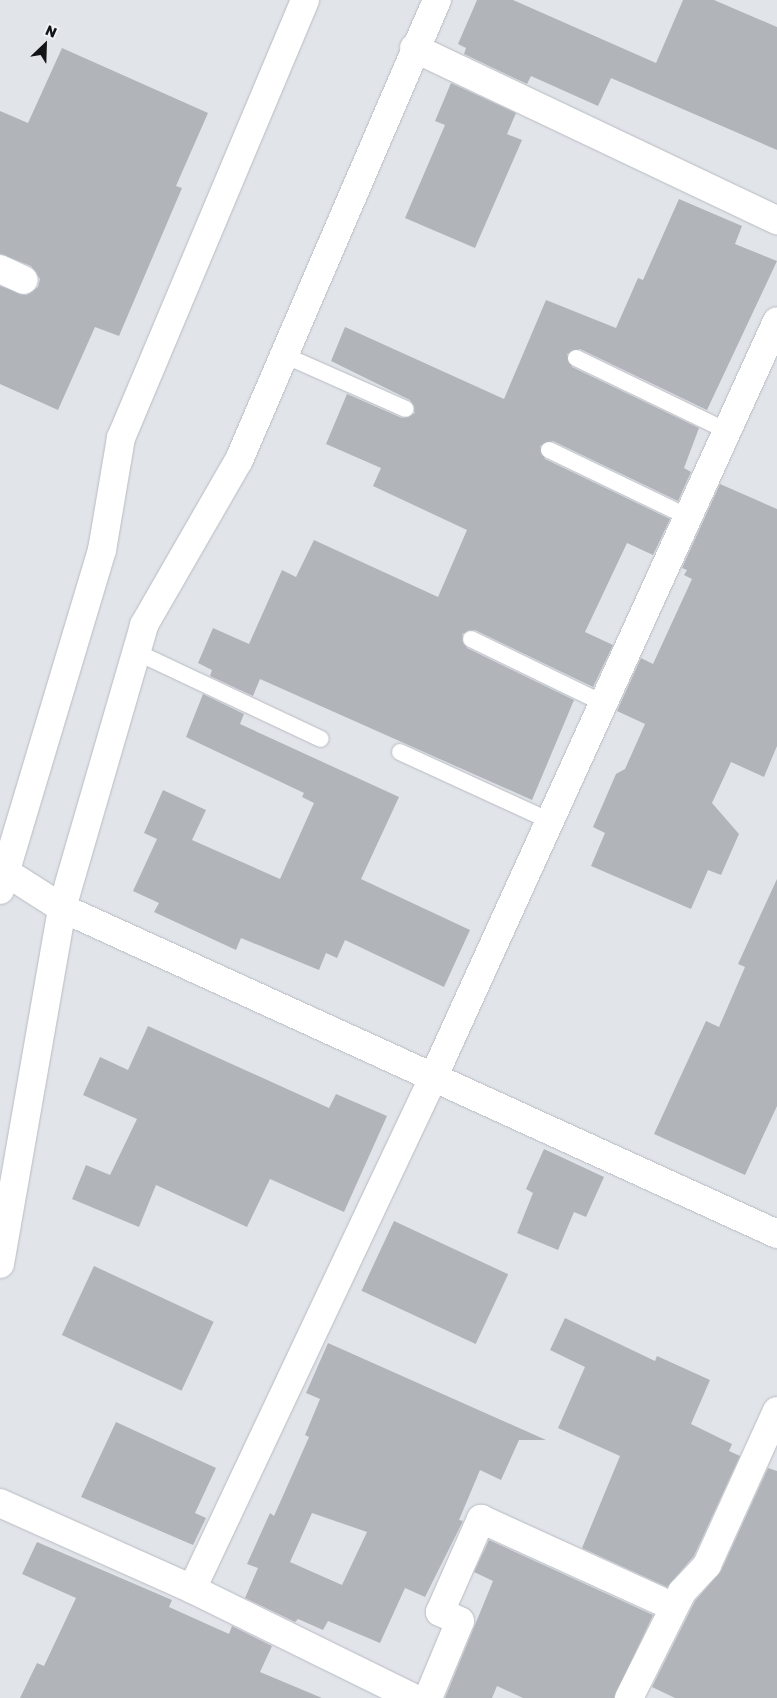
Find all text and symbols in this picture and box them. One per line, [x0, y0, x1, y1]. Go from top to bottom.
north arrow [20, 20, 70, 70]
text: N [43, 21, 60, 41]

